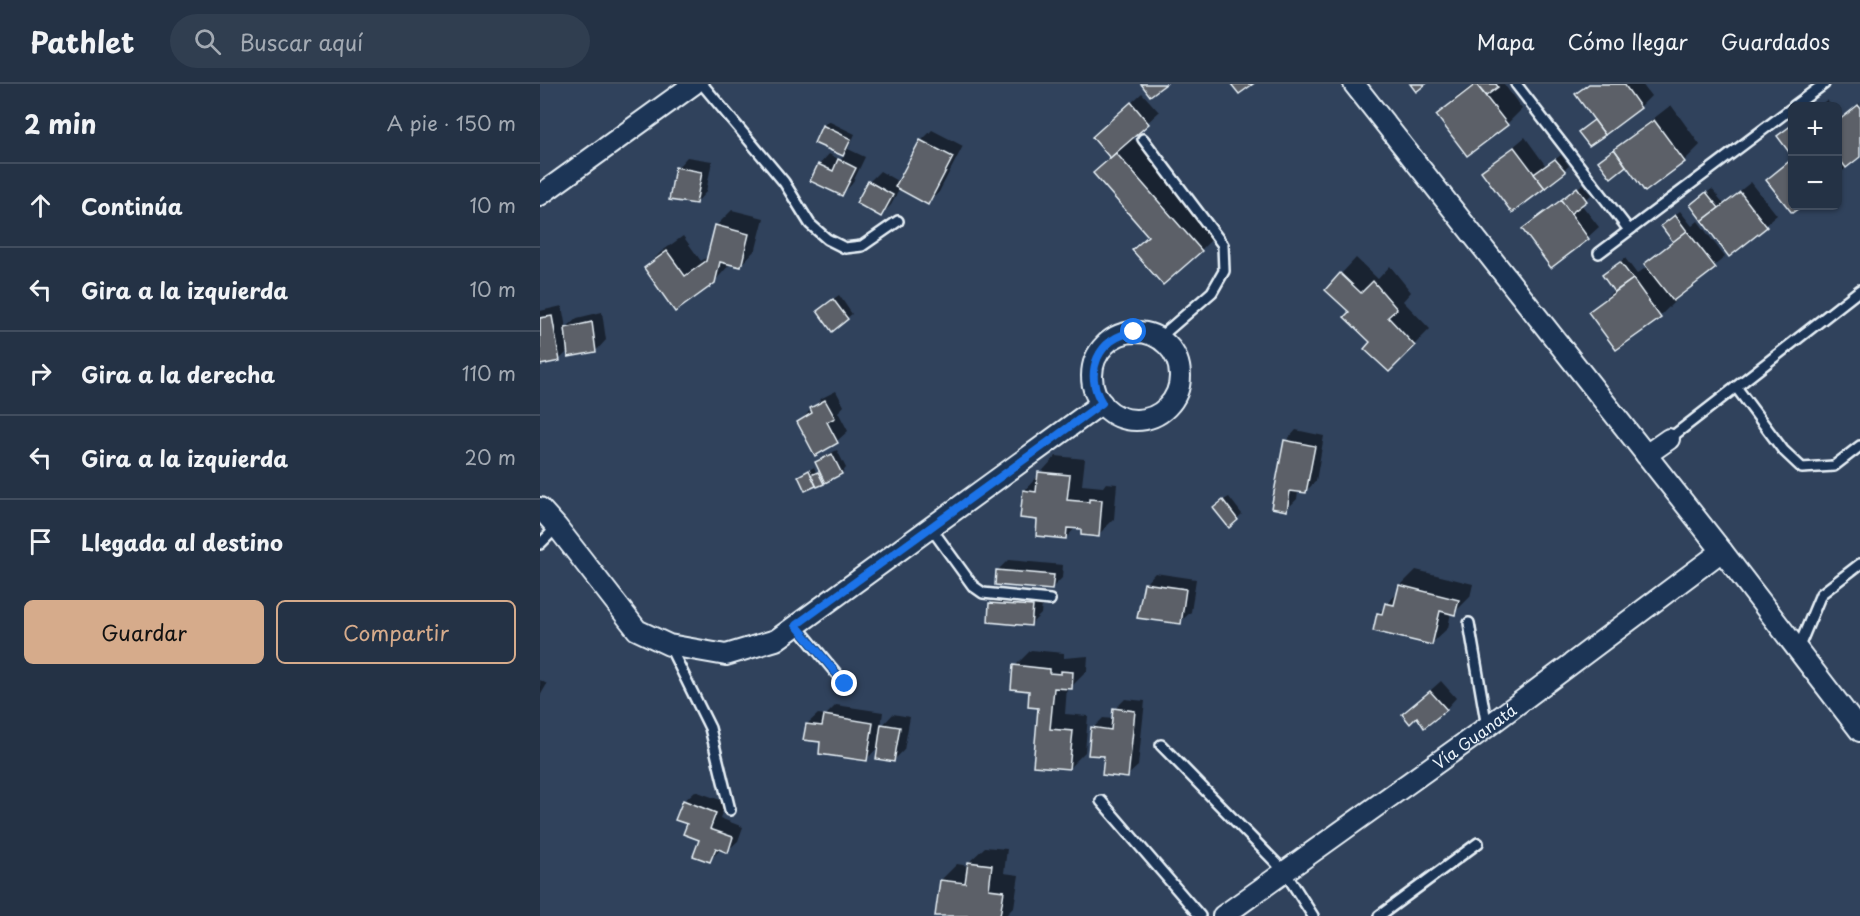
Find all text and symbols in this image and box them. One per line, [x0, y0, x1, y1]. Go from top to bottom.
search box [170, 14, 590, 68]
text: Pathlet [30, 20, 134, 63]
icon: search [191, 25, 224, 58]
text: Buscar aquí [239, 25, 363, 58]
text: Mapa [1477, 25, 1535, 57]
text: Cómo llegar [1568, 25, 1688, 57]
text: Guardados [1721, 25, 1830, 57]
map controls [1788, 102, 1842, 210]
button: + [1788, 102, 1842, 156]
text: 2 min [24, 104, 97, 143]
text: A pie · 150 m [387, 108, 516, 138]
button: − [1788, 156, 1842, 210]
icon: ahead [24, 189, 57, 222]
text: Continúa [81, 189, 183, 222]
text: 10 m [469, 190, 516, 220]
icon: left [24, 273, 57, 306]
text: Gira a la izquierda [81, 273, 288, 306]
text: 10 m [469, 274, 516, 304]
route start [1120, 318, 1146, 344]
icon: right [24, 357, 57, 390]
text: Gira a la derecha [81, 357, 275, 390]
text: 110 m [462, 358, 516, 388]
icon: left [24, 441, 57, 474]
text: Gira a la izquierda [81, 441, 288, 474]
text: 20 m [464, 442, 516, 472]
icon: arrive [24, 525, 57, 558]
text: Llegada al destino [81, 525, 283, 558]
button: Guardar [24, 600, 264, 664]
button: Compartir [276, 600, 516, 664]
route end [831, 670, 857, 696]
street label: Vía Guanatá [1427, 697, 1521, 774]

